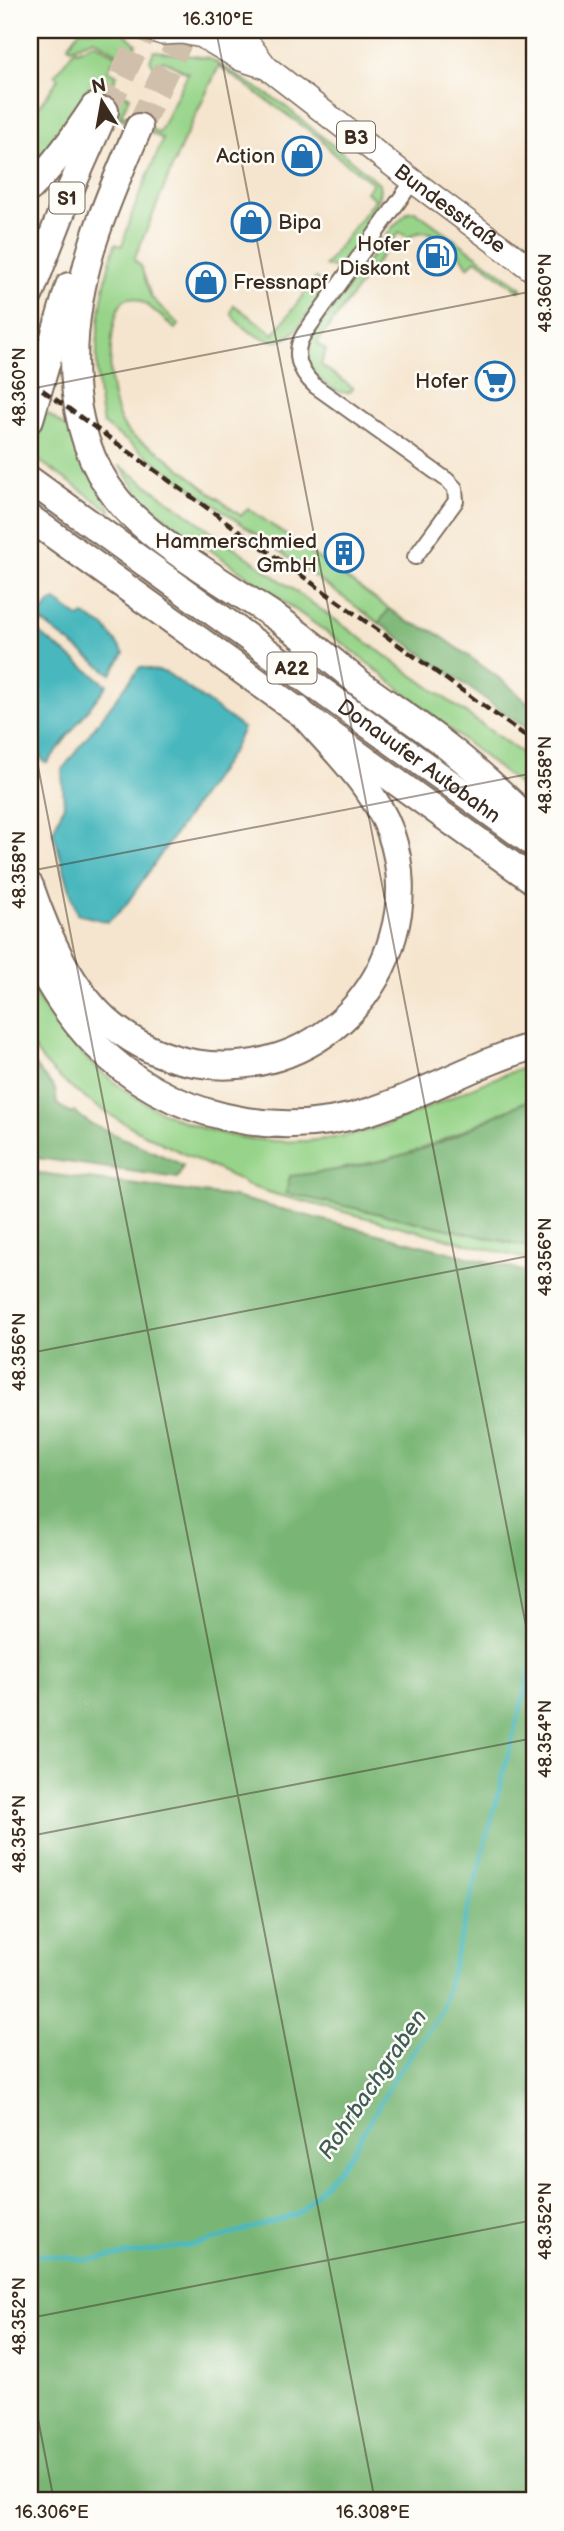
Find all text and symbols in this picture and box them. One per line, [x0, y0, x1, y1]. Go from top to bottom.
text: 16.310°E [183, 9, 253, 30]
north arrow [66, 66, 136, 136]
text: N [90, 74, 108, 99]
road number: B3 [337, 122, 375, 153]
shop icon: Action [281, 135, 323, 177]
place label: Action [216, 144, 275, 169]
street label: Bundesstraße [389, 159, 511, 259]
road number: S1 [50, 182, 84, 214]
shop icon: Bipa [230, 201, 272, 243]
place label: Bipa [278, 210, 321, 235]
place label: Hofer Diskont [339, 232, 411, 281]
fuel station icon: Hofer Diskont [416, 235, 458, 277]
text: 48.360°N [535, 253, 556, 333]
shop icon: Fressnapf [185, 261, 227, 303]
place label: Fressnapf [233, 270, 329, 295]
text: 48.360°N [9, 347, 30, 427]
supermarket icon: Hofer [474, 360, 516, 402]
place label: Hofer [415, 369, 468, 394]
place label: Hammerschmied GmbH [155, 529, 317, 578]
building icon: Hammerschmied GmbH [323, 532, 365, 574]
road number: A22 [268, 652, 316, 684]
street label: Donauufer Autobahn [333, 694, 505, 829]
text: 48.358°N [535, 736, 556, 814]
text: 48.358°N [9, 831, 30, 909]
text: 48.356°N [535, 1218, 556, 1296]
text: 48.356°N [9, 1313, 30, 1391]
text: 48.354°N [535, 1700, 556, 1778]
text: 48.354°N [9, 1795, 30, 1873]
water label: Rohrbachgraben [312, 2004, 433, 2165]
text: 48.352°N [535, 2182, 556, 2260]
text: 48.352°N [9, 2277, 30, 2355]
text: 16.306°E [15, 2502, 89, 2523]
text: 16.308°E [336, 2502, 410, 2523]

